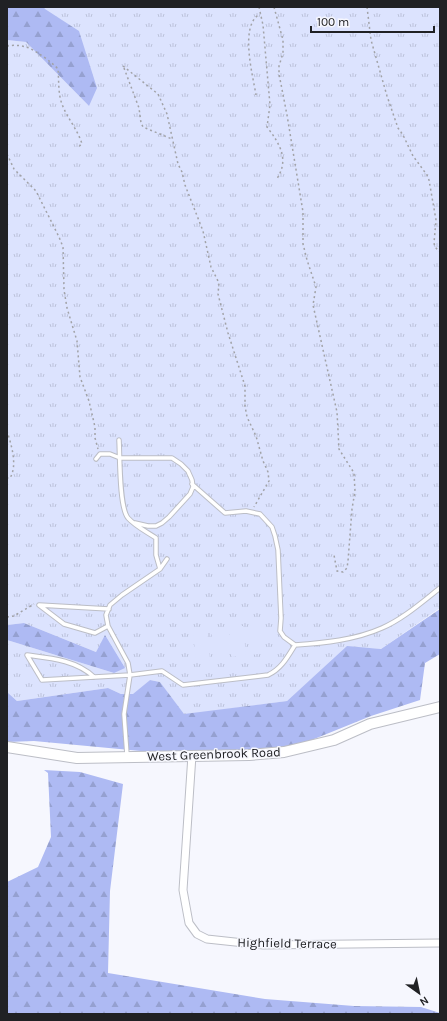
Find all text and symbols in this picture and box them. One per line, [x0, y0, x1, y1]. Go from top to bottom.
scale bar [311, 8, 434, 34]
text: 100 m [317, 15, 349, 29]
street label: West Greenbrook Road [147, 744, 281, 764]
street label: Highfield Terrace [237, 935, 337, 951]
north arrow [399, 973, 439, 1013]
text: N [417, 993, 431, 1009]

